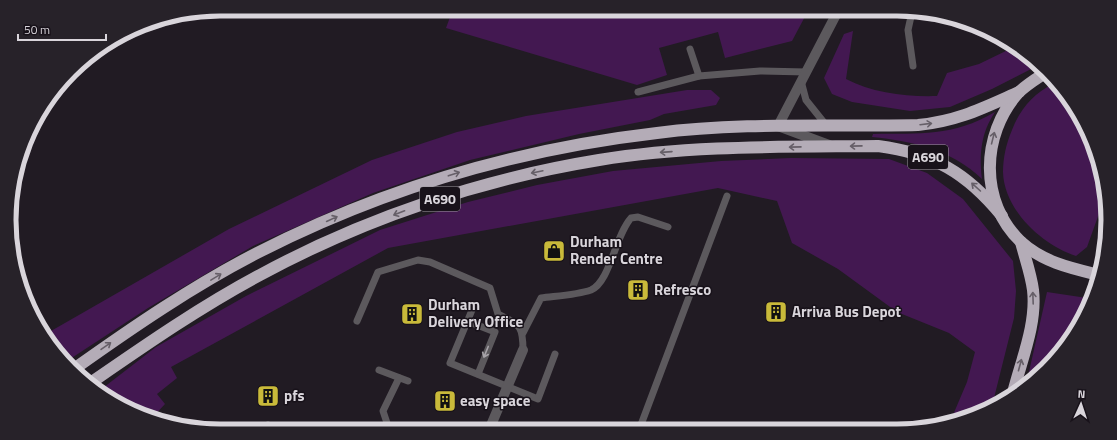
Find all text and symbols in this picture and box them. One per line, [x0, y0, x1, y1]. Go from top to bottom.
scale bar [18, 16, 106, 42]
text: 50 m [24, 20, 50, 39]
one-way arrow [919, 121, 932, 128]
one-way arrow [990, 131, 998, 144]
one-way arrow [850, 142, 863, 150]
one-way arrow [789, 143, 802, 151]
road number: A690 [908, 145, 948, 169]
one-way arrow [660, 149, 673, 156]
one-way arrow [531, 168, 544, 176]
one-way arrow [447, 170, 460, 177]
one-way arrow [971, 182, 981, 192]
road number: A690 [420, 187, 460, 211]
one-way arrow [394, 210, 406, 218]
one-way arrow [326, 215, 338, 222]
place label: Durham Render Centre [570, 230, 663, 270]
shop icon: Durham Render Centre [541, 238, 567, 264]
one-way arrow [210, 273, 221, 281]
building icon: Refresco [625, 277, 651, 303]
place label: Refresco [654, 278, 711, 301]
one-way arrow [1029, 292, 1037, 305]
place label: Durham Delivery Office [428, 293, 524, 333]
building icon: Arriva Bus Depot [763, 299, 789, 325]
place label: Arriva Bus Depot [792, 300, 902, 323]
building icon: Durham Delivery Office [399, 301, 425, 327]
one-way arrow [100, 342, 111, 350]
one-way arrow [482, 346, 490, 358]
one-way arrow [1017, 358, 1024, 371]
building icon: pfs [255, 383, 281, 409]
place label: pfs [284, 384, 305, 407]
north arrow [1061, 384, 1101, 424]
text: N [1077, 386, 1086, 402]
building icon: easy space [432, 388, 458, 414]
place label: easy space [460, 389, 531, 412]

